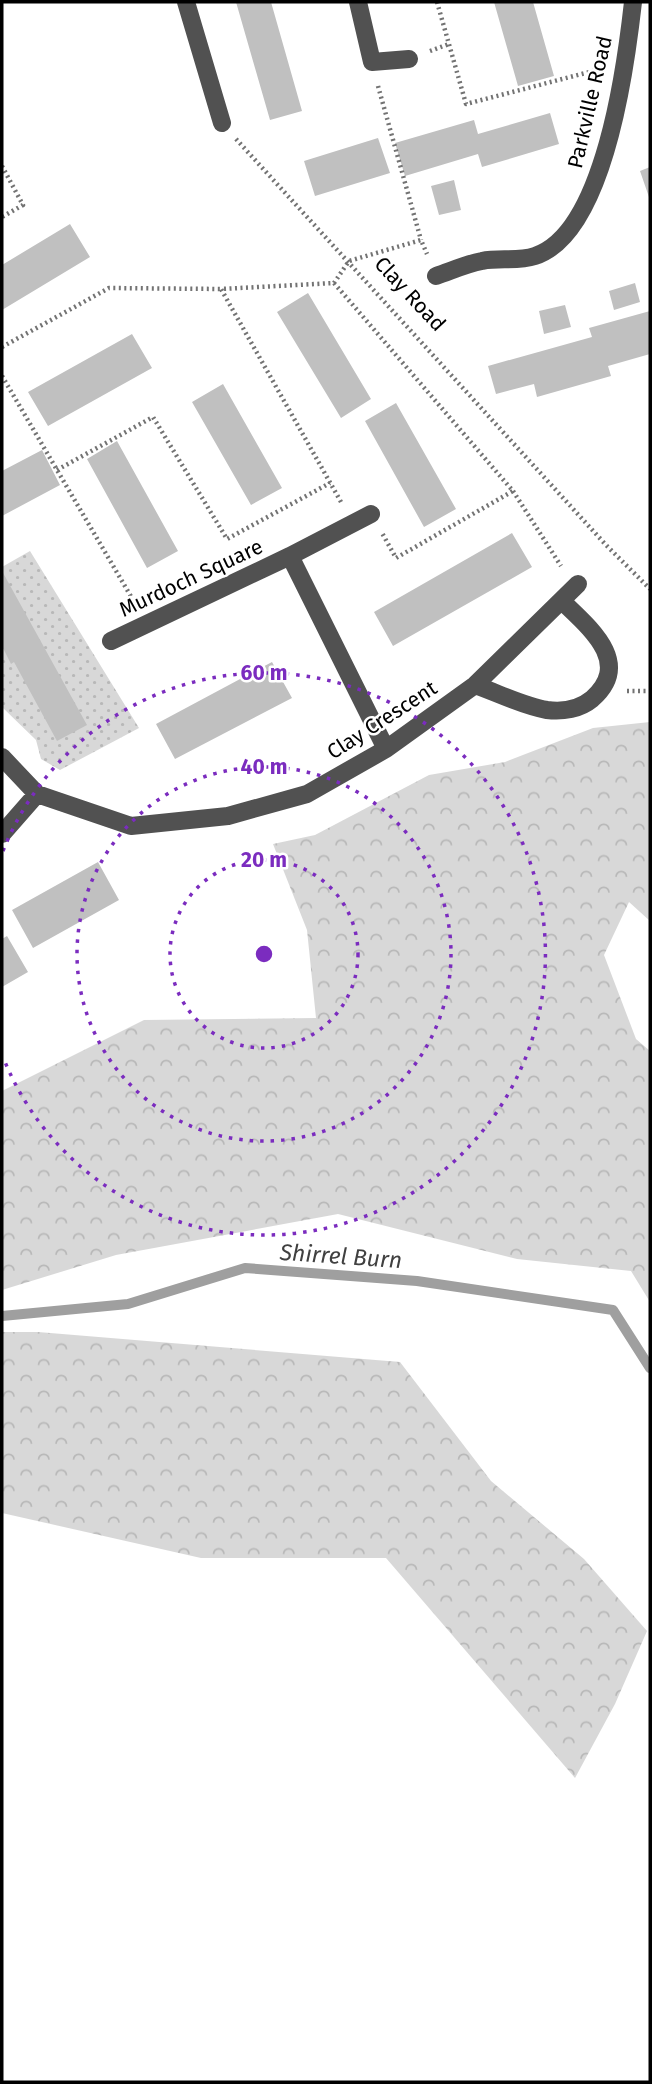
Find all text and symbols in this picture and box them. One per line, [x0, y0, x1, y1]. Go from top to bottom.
street label: Parkville Road [562, 33, 618, 171]
street label: Clay Road [369, 251, 451, 337]
street label: Murdoch Square [115, 533, 267, 623]
text: 60 m [241, 660, 287, 686]
street label: Clay Crescent [322, 675, 442, 765]
text: 40 m [241, 754, 287, 780]
text: 20 m [241, 847, 287, 873]
centre of rings [252, 942, 276, 966]
water label: Shirrel Burn [278, 1238, 403, 1274]

